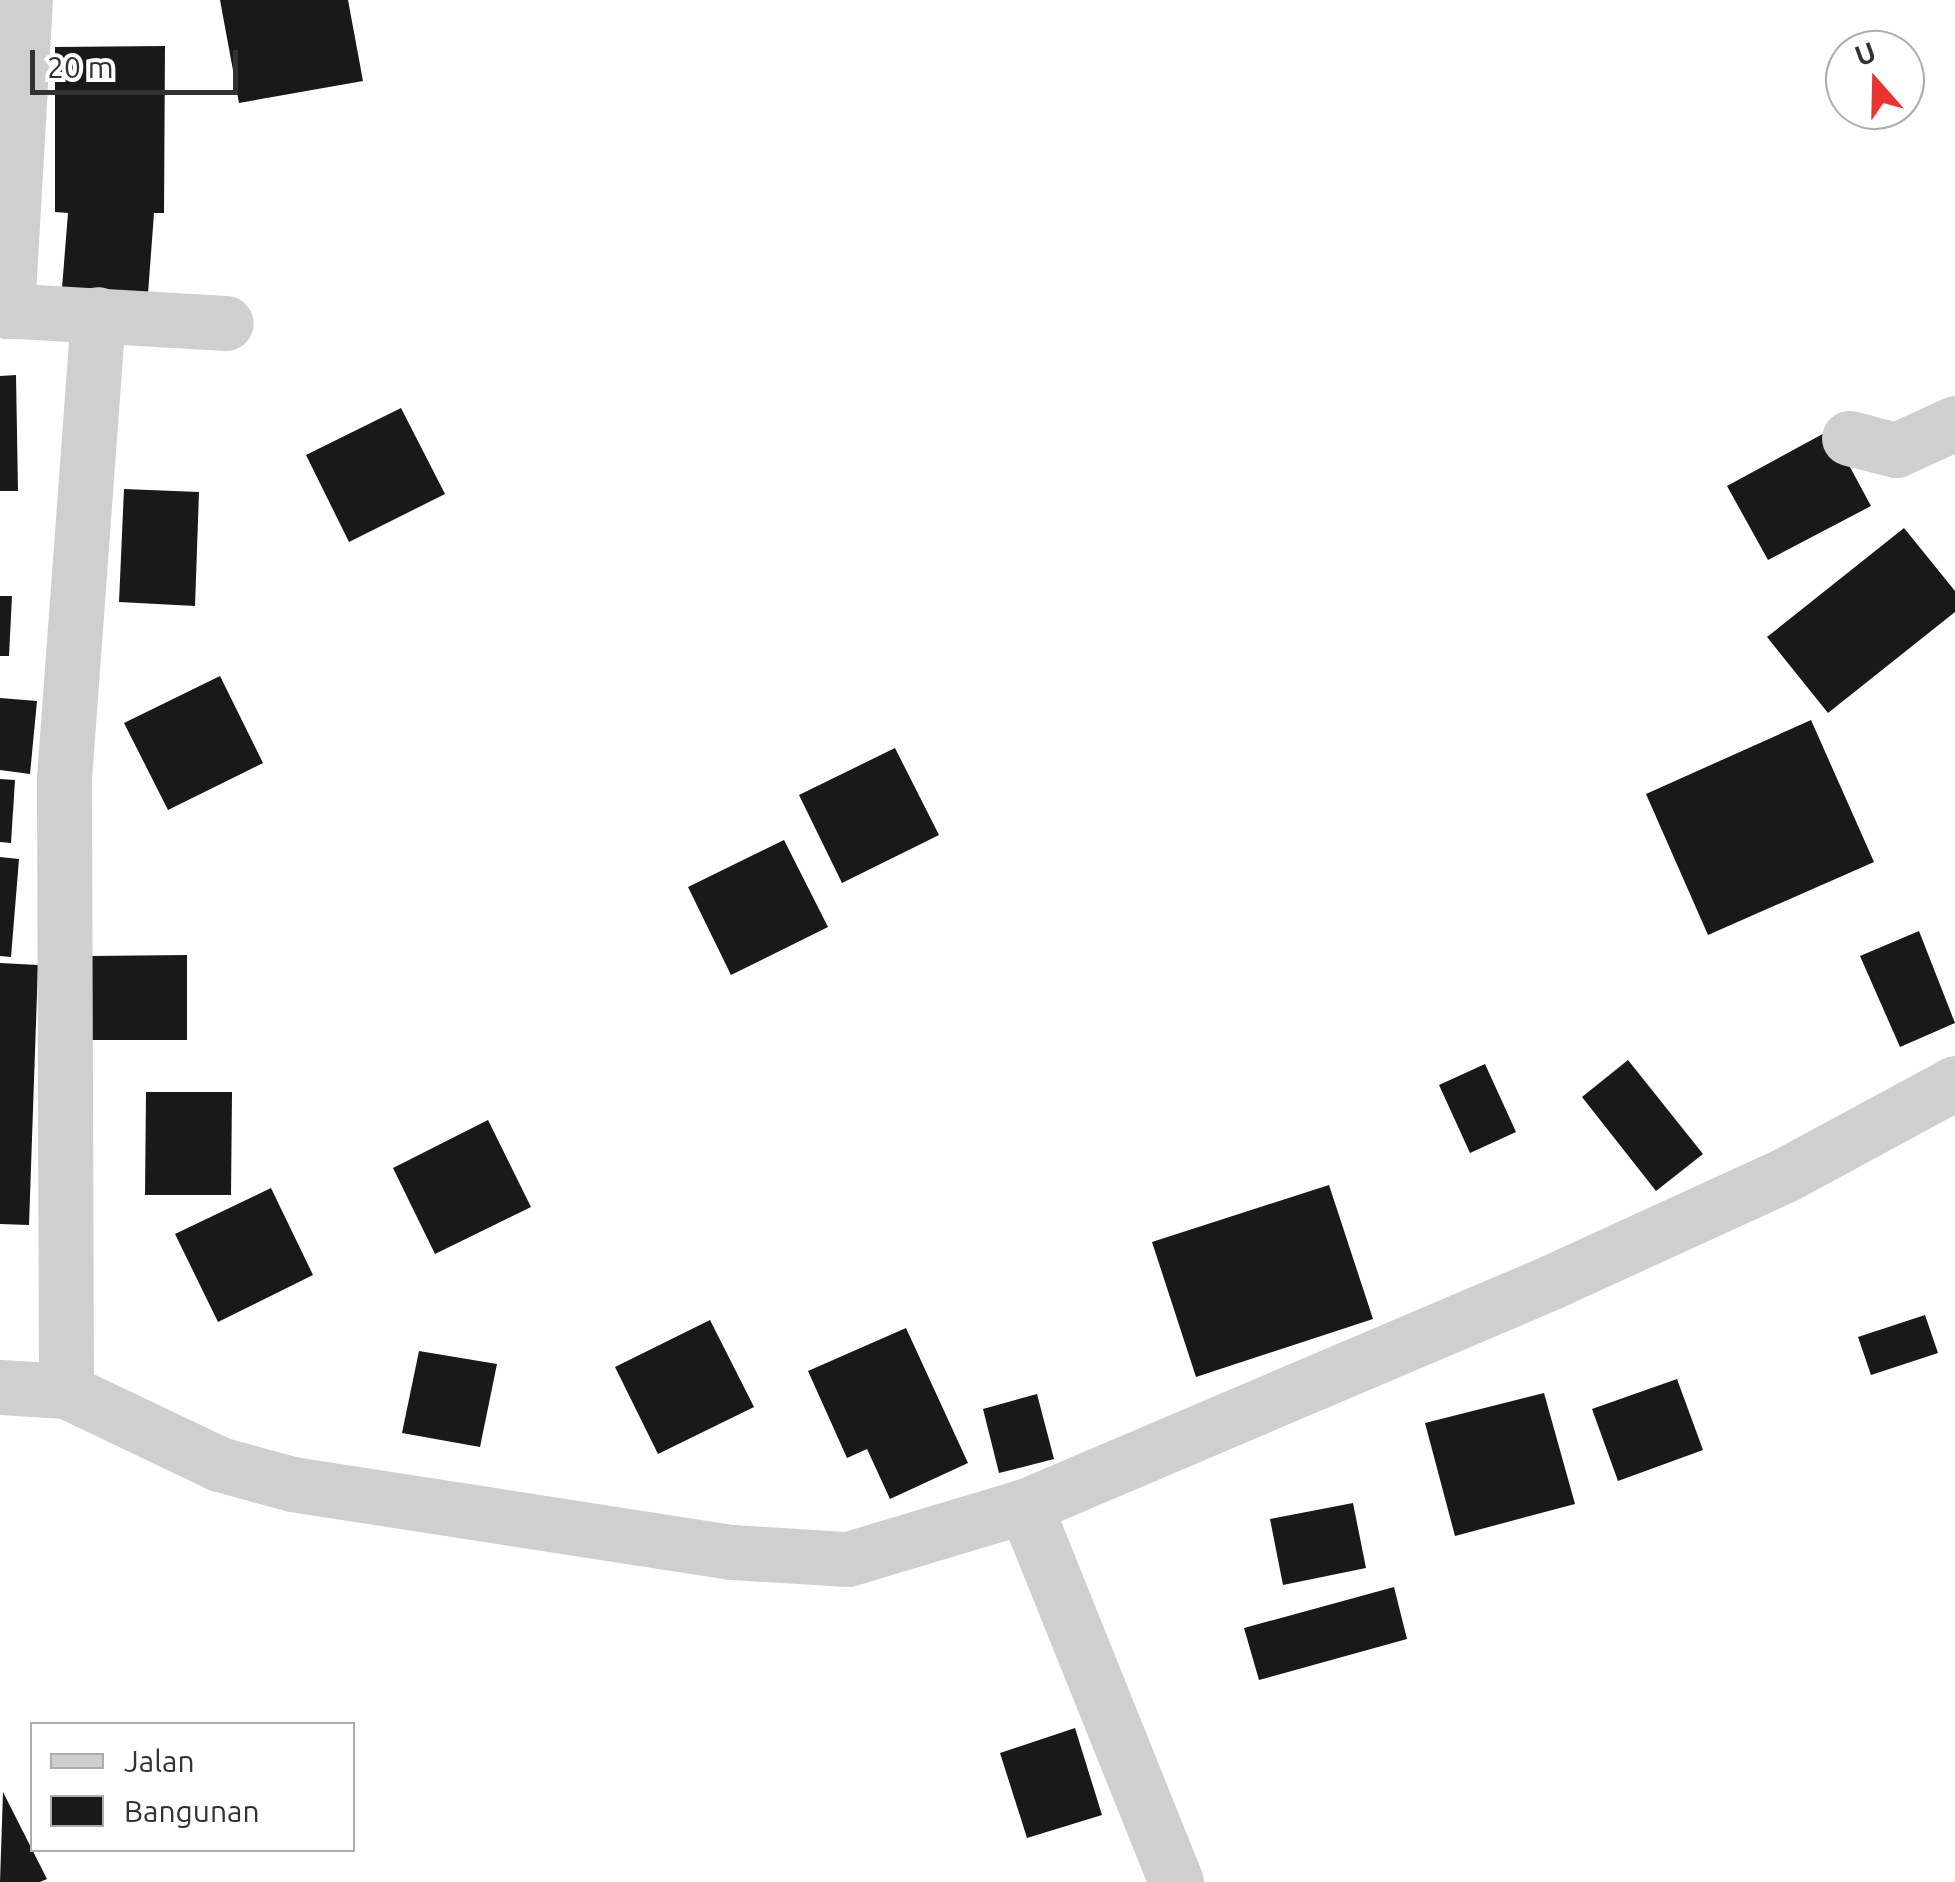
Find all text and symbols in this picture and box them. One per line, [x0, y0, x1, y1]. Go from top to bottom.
scale bar [35, 30, 242, 92]
north arrow [1825, 30, 1925, 130]
text: U [1851, 35, 1880, 71]
text: 20 m [47, 50, 114, 84]
legend [30, 1722, 355, 1852]
text: Jalan [124, 1744, 195, 1778]
text: Bangunan [124, 1794, 260, 1828]

